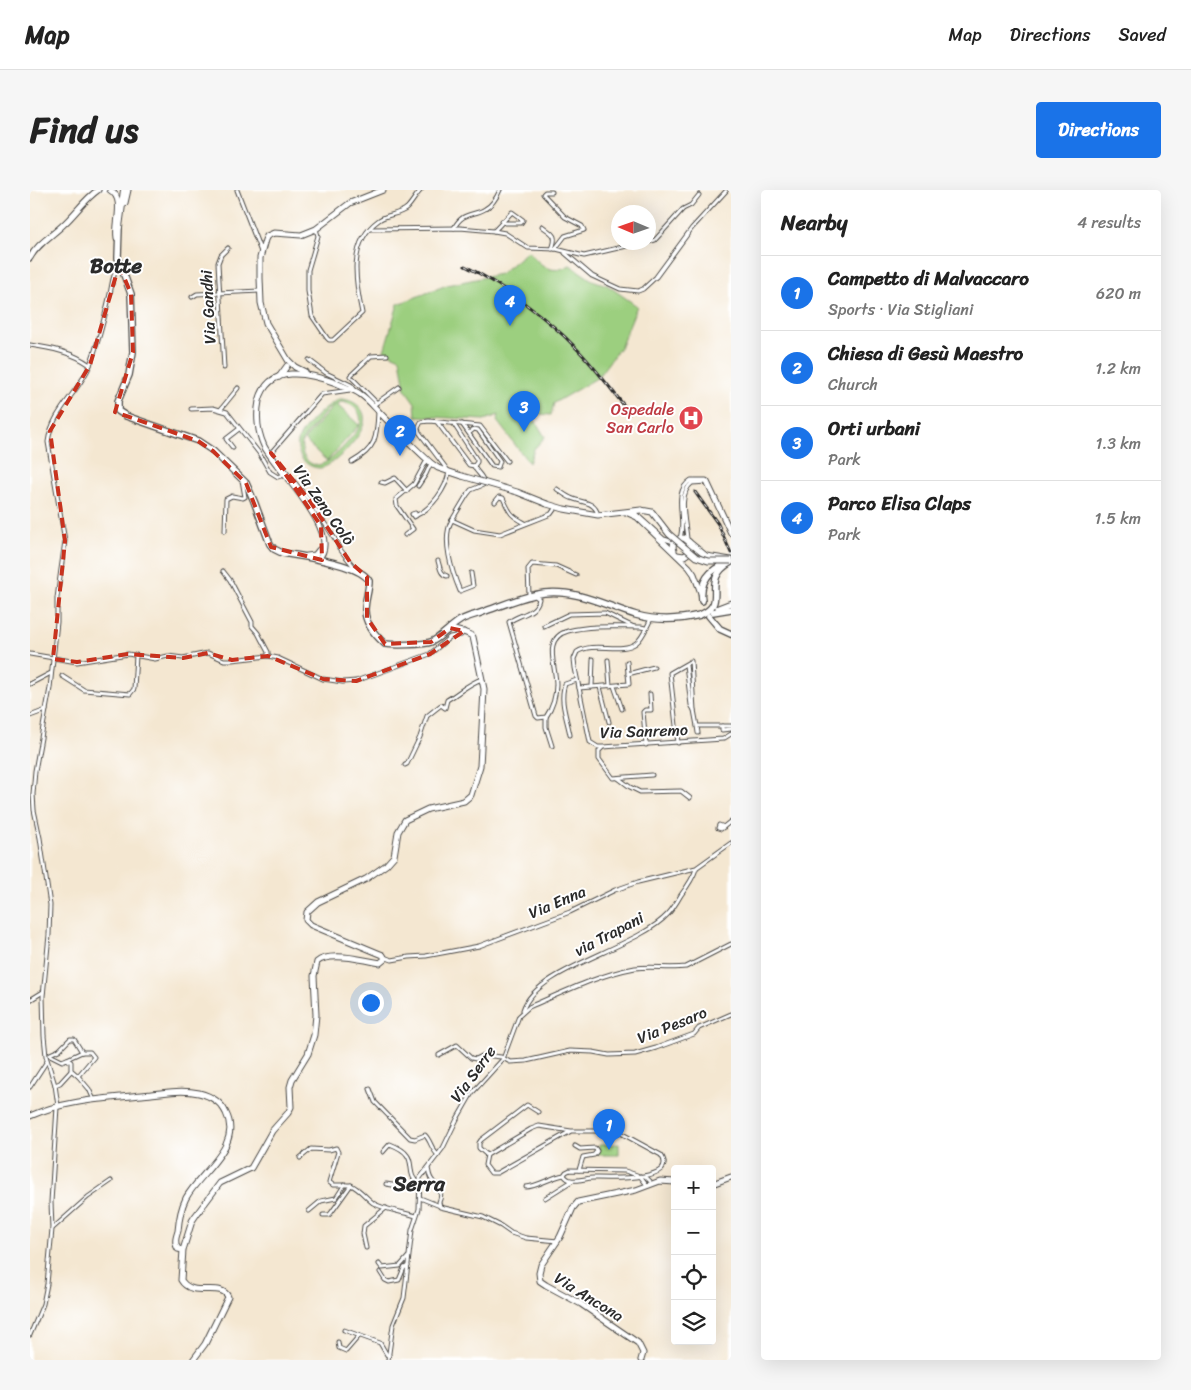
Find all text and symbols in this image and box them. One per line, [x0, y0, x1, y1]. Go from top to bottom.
text: Map [25, 14, 69, 56]
text: Map [949, 19, 982, 51]
text: Directions [1010, 19, 1091, 51]
text: Saved [1119, 19, 1166, 51]
text: Find us [30, 99, 138, 161]
button: Directions [1036, 102, 1161, 158]
text: Nearby [781, 204, 847, 242]
north arrow [611, 205, 656, 250]
text: 4 results [1077, 208, 1141, 237]
district label: Botte [90, 247, 142, 285]
text: Campetto di Malvaccaro [828, 262, 1029, 295]
street label: Via Gandhi [192, 269, 224, 345]
text: 1 [794, 279, 800, 308]
text: 620 m [1096, 279, 1141, 308]
pin: 4 [494, 285, 526, 326]
text: Sports · Via Stigliani [828, 295, 973, 324]
text: Chiesa di Gesù Maestro [828, 337, 1023, 370]
text: 2 [792, 354, 802, 383]
text: 1.2 km [1095, 354, 1141, 383]
text: Church [828, 370, 878, 399]
pin: 3 [508, 391, 540, 432]
place label: Ospedale San Carlo [606, 395, 674, 442]
hospital icon: Ospedale San Carlo [678, 405, 704, 431]
text: Orti urbani [828, 412, 920, 445]
pin: 2 [384, 415, 416, 456]
text: 3 [793, 429, 801, 458]
text: 1.3 km [1096, 429, 1141, 458]
text: Park [828, 445, 861, 474]
street label: Via Zeno Colò [285, 458, 363, 552]
text: Parco Elisa Claps [828, 487, 971, 520]
text: 4 [792, 504, 802, 533]
text: 1.5 km [1095, 504, 1141, 533]
text: Park [828, 520, 861, 549]
street label: Via Sanremo [600, 715, 688, 747]
street label: Via Enna [524, 877, 590, 927]
street label: via Trapani [569, 903, 650, 965]
your location [358, 990, 384, 1016]
street label: Via Pesaro [633, 998, 711, 1052]
street label: Via Serre [442, 1039, 504, 1109]
pin: 1 [593, 1109, 625, 1150]
district label: Serra [392, 1165, 446, 1203]
map controls [671, 1165, 716, 1345]
button: + [671, 1165, 716, 1210]
button: − [671, 1210, 716, 1255]
button: locate [671, 1255, 716, 1300]
street label: Via Ancona [548, 1264, 630, 1330]
button: layers [671, 1300, 716, 1345]

